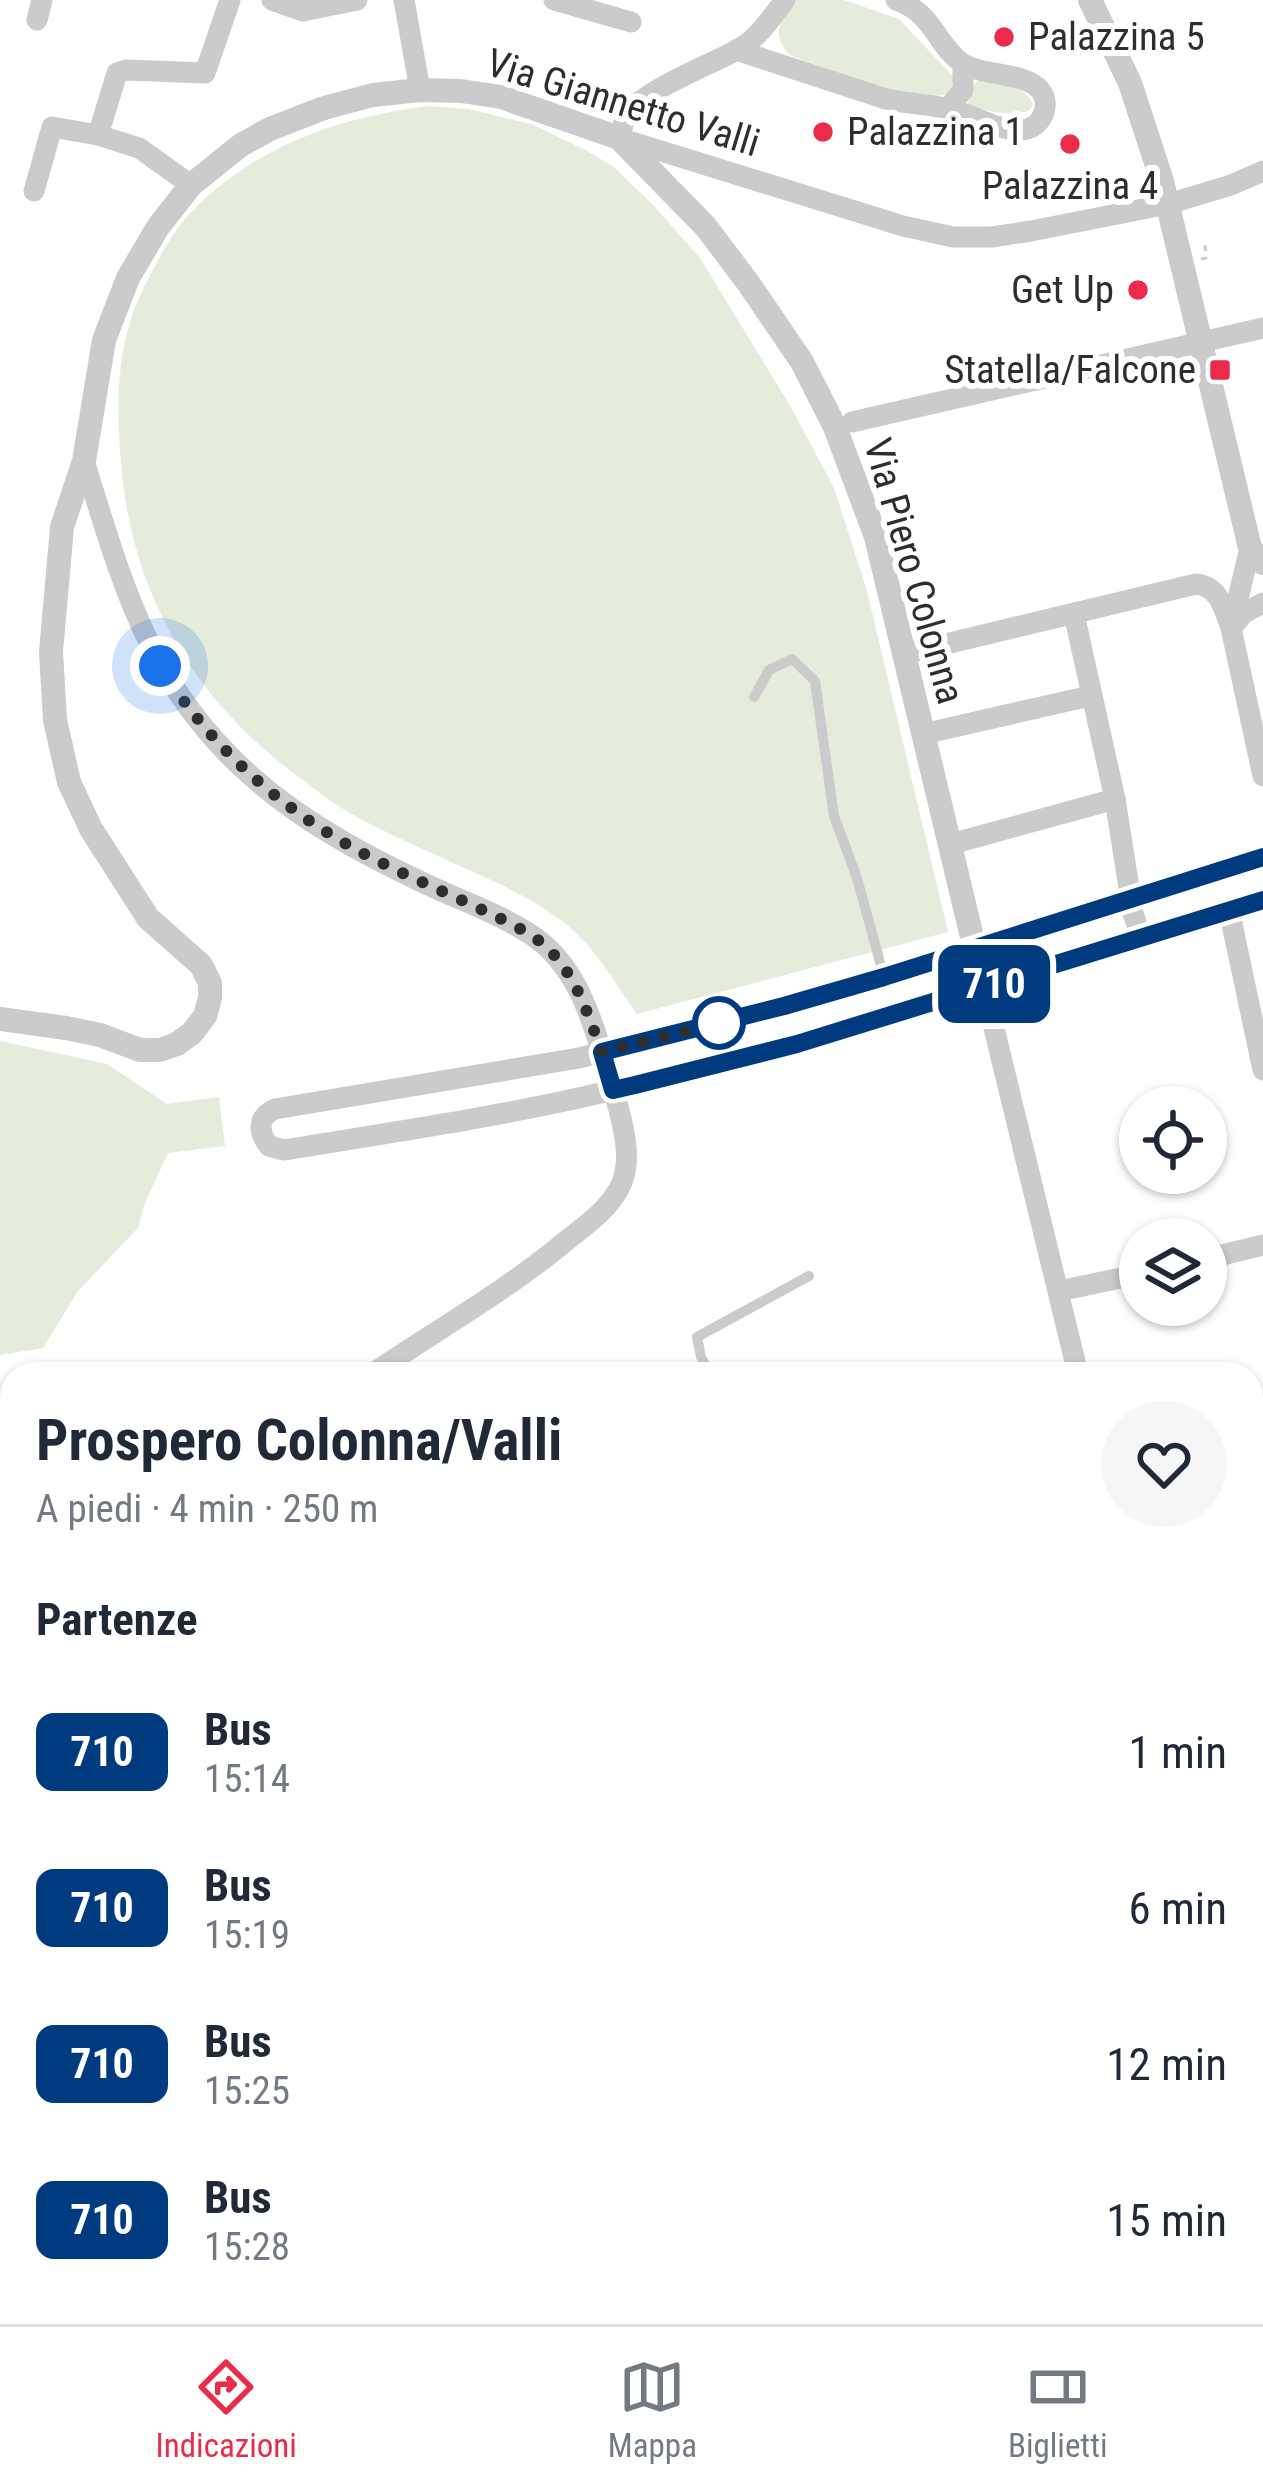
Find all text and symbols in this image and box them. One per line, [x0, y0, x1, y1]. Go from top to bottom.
place label: Palazzina 5 [1028, 14, 1205, 60]
marker: Palazzina 5 [991, 24, 1017, 50]
street label: Via Giannetto Valli [481, 40, 765, 166]
place label: Palazzina 1 [847, 109, 1024, 155]
marker: Palazzina 1 [810, 119, 836, 145]
marker: Palazzina 4 [1057, 131, 1083, 157]
place label: Palazzina 4 [982, 163, 1158, 209]
place label: Get Up [1011, 267, 1114, 313]
marker: Get Up [1125, 277, 1151, 303]
place label: Statella/Falcone [944, 347, 1196, 393]
marker: Statella/Falcone [1207, 357, 1233, 383]
street label: Via Piero Colonna [854, 433, 974, 709]
your location [130, 636, 190, 696]
line badge: 710 [925, 945, 1063, 1023]
text: 710 [962, 959, 1026, 1008]
unlabelled marker [694, 998, 744, 1048]
map controls [1119, 1086, 1227, 1326]
button: locate [1119, 1086, 1227, 1194]
button: layers [1119, 1218, 1227, 1326]
button: heart [1101, 1401, 1227, 1527]
text: Prospero Colonna/Valli [36, 1407, 562, 1474]
text: A piedi · 4 min · 250 m [36, 1486, 379, 1532]
text: Partenze [36, 1593, 198, 1646]
text: Bus [204, 1703, 272, 1756]
text: 1 min [1128, 1726, 1227, 1779]
text: 710 [70, 1727, 134, 1776]
text: 15:14 [204, 1756, 290, 1802]
text: Bus [204, 1859, 272, 1912]
text: 6 min [1128, 1882, 1227, 1935]
text: 710 [70, 1883, 134, 1932]
text: 15:19 [204, 1912, 290, 1958]
text: Bus [204, 2015, 272, 2068]
text: 12 min [1106, 2038, 1227, 2091]
text: 710 [70, 2039, 134, 2088]
text: 15:25 [204, 2068, 290, 2114]
text: Bus [204, 2171, 272, 2224]
text: 15 min [1106, 2194, 1227, 2247]
text: 710 [70, 2195, 134, 2244]
text: 15:28 [204, 2224, 290, 2270]
tab: Indicazioni [155, 2354, 297, 2465]
tab: Mappa [608, 2354, 697, 2465]
tab: Biglietti [1008, 2354, 1107, 2465]

